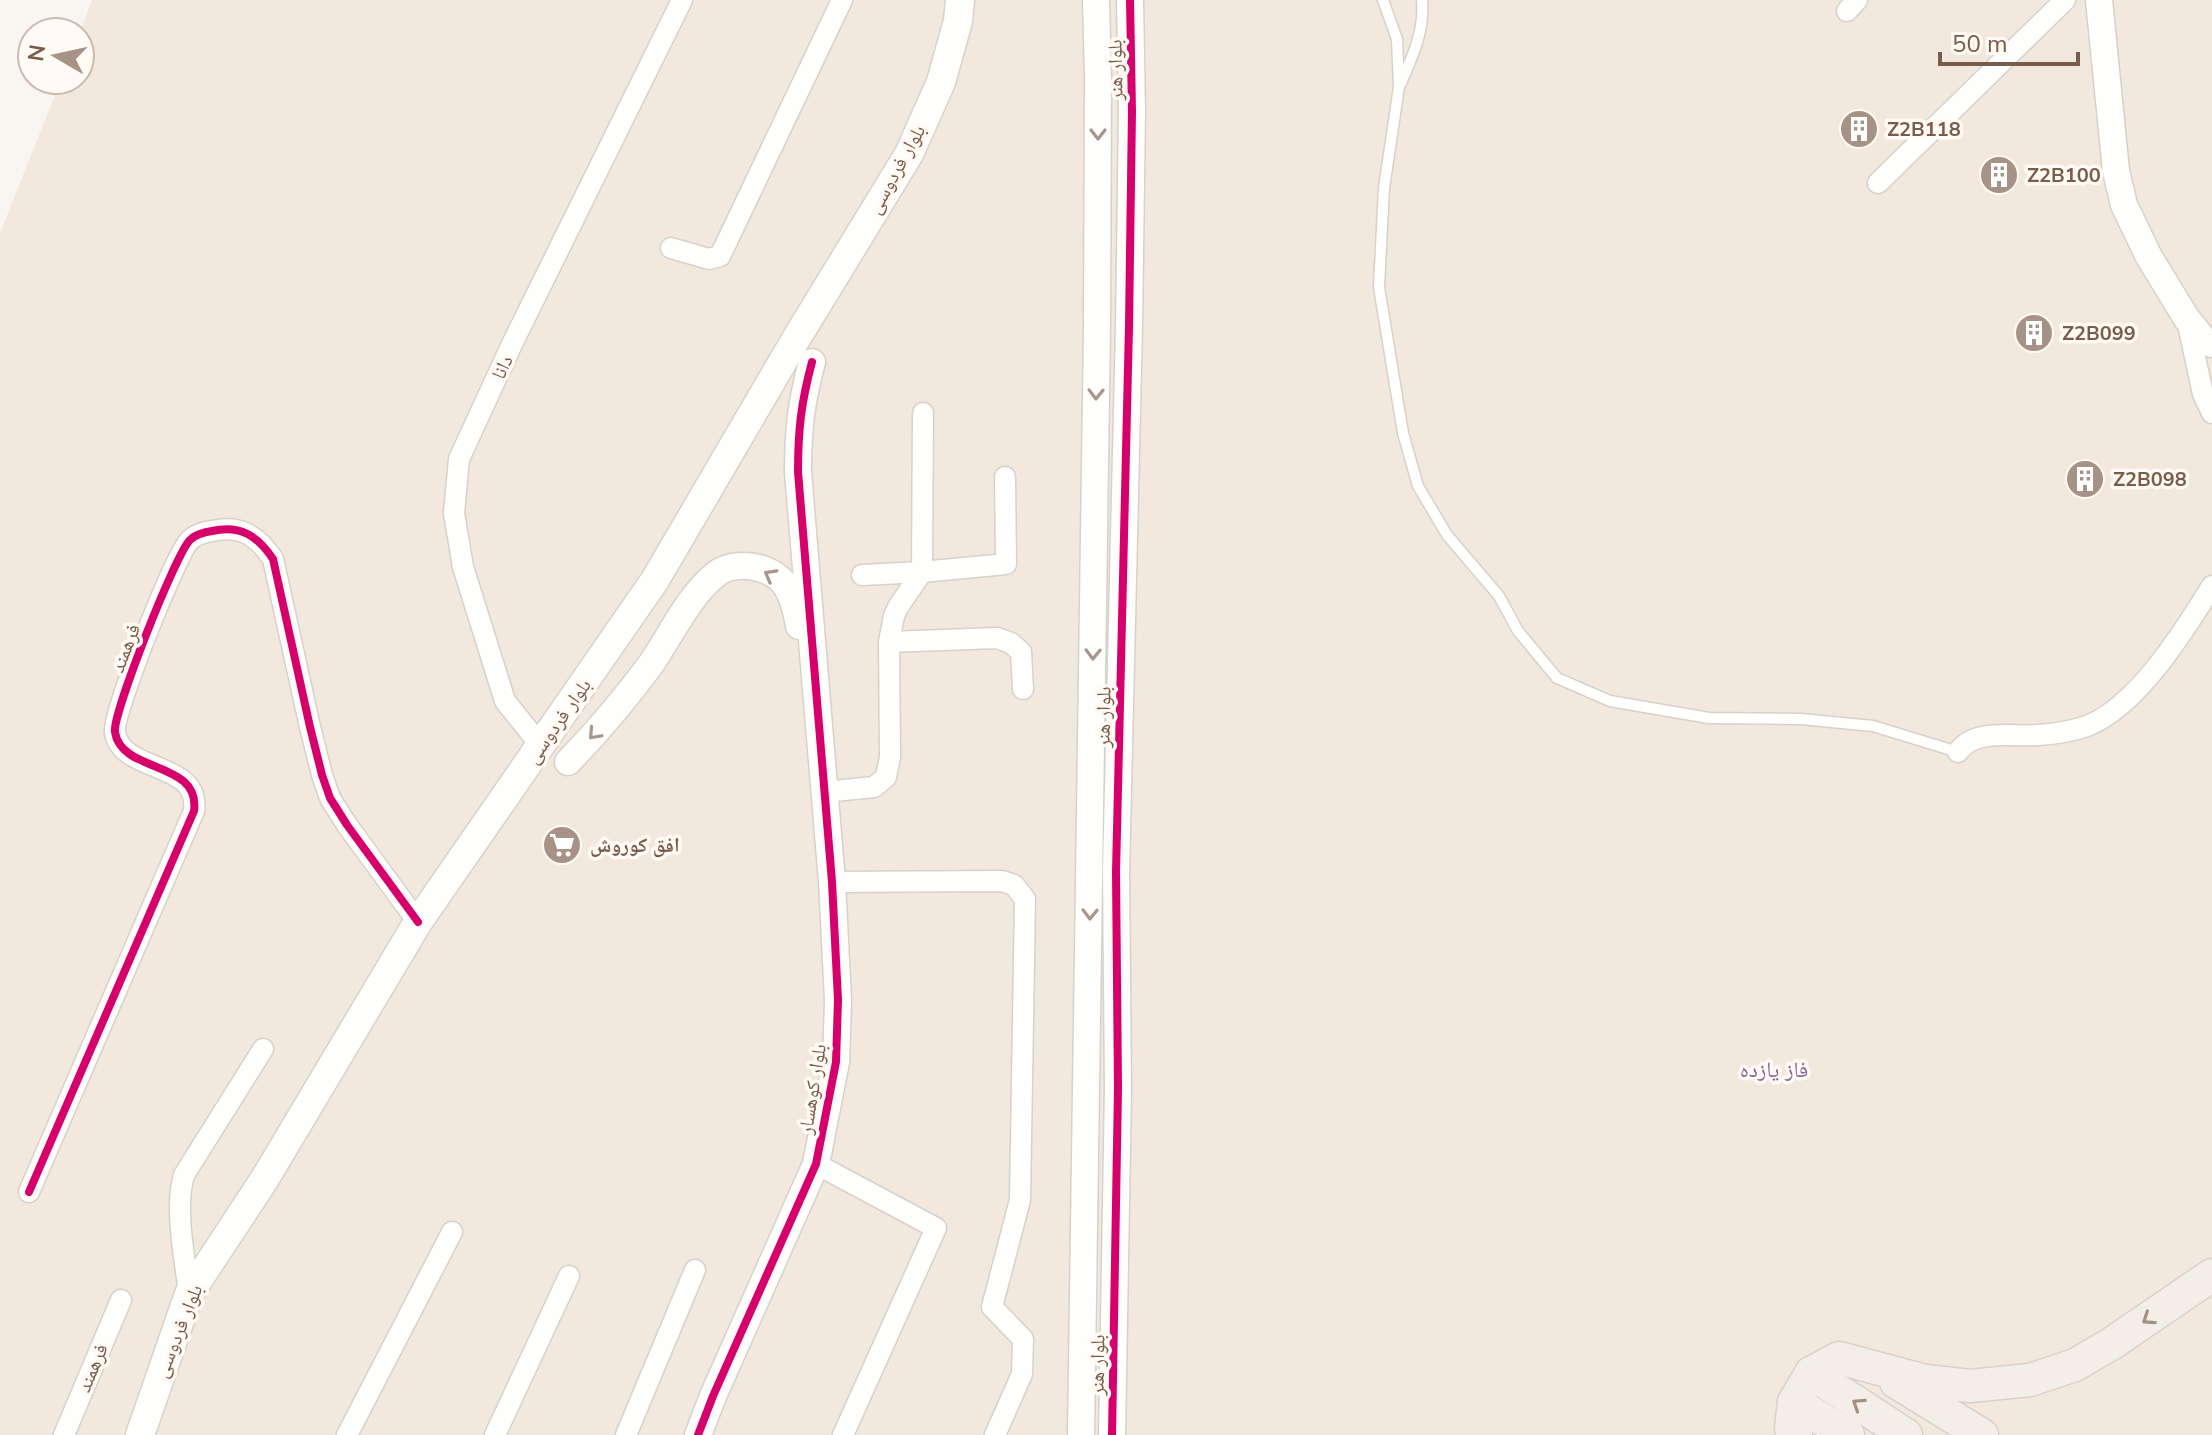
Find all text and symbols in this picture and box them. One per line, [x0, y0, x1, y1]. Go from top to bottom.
north arrow [16, 16, 96, 96]
scale bar [1940, 16, 2078, 66]
text: 50 m [1952, 28, 2008, 60]
street label: بلوار هنر [1101, 39, 1130, 102]
text: N [21, 43, 53, 64]
building icon: Z2B118 [1838, 108, 1880, 150]
place label: Z2B118 [1887, 116, 1961, 143]
street label: بلوار فردوسی [861, 120, 932, 219]
one-way arrow [1089, 128, 1107, 141]
building icon: Z2B100 [1978, 154, 2020, 196]
place label: Z2B100 [2027, 162, 2101, 189]
building icon: Z2B099 [2013, 312, 2055, 354]
place label: Z2B099 [2062, 320, 2136, 347]
street label: دانا [485, 351, 520, 384]
one-way arrow [1087, 388, 1105, 401]
building icon: Z2B098 [2064, 458, 2106, 500]
place label: Z2B098 [2113, 466, 2187, 493]
one-way arrow [764, 570, 778, 585]
street label: فرهمند [104, 620, 147, 676]
one-way arrow [1084, 648, 1102, 661]
street label: بلوار فردوسی [519, 673, 598, 769]
street label: بلوار هنر [1089, 686, 1118, 749]
one-way arrow [590, 725, 604, 740]
supermarket icon: افق کوروش [541, 824, 583, 866]
place label: افق کوروش [590, 832, 680, 859]
one-way arrow [1081, 908, 1099, 921]
street label: بلوار کوهسار [792, 1042, 833, 1137]
district label: فاز یازده [1740, 1055, 1808, 1085]
street label: بلوار فردوسی [148, 1281, 209, 1382]
one-way arrow [2142, 1310, 2156, 1325]
street label: بلوار هنر [1083, 1334, 1112, 1397]
street label: فرهمند [70, 1340, 115, 1397]
one-way arrow [1852, 1399, 1867, 1414]

